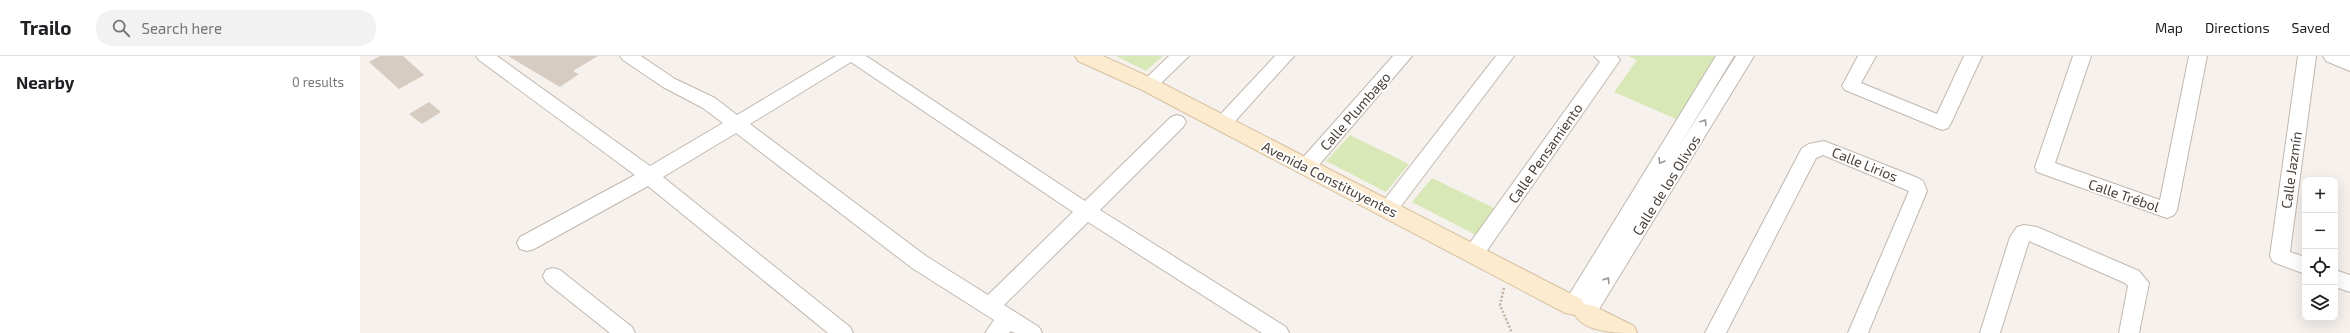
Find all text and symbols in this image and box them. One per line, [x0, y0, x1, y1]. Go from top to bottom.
search box [96, 10, 376, 46]
text: Trailo [20, 16, 72, 39]
icon: search [110, 17, 132, 39]
text: Search here [142, 19, 222, 37]
text: Map [2155, 19, 2183, 36]
text: Directions [2205, 19, 2270, 36]
text: Saved [2292, 19, 2330, 36]
street label: Calle Plumbago [1316, 68, 1394, 154]
text: Nearby [16, 72, 74, 92]
text: 0 results [292, 74, 344, 90]
street label: Calle Pensamiento [1504, 100, 1586, 206]
one-way arrow [1700, 119, 1707, 126]
street label: Calle Jazmín [2277, 130, 2305, 210]
street label: Calle de los Olivos [1628, 132, 1704, 238]
street label: Avenida Constituyentes [1259, 137, 1401, 221]
street label: Calle Lirios [1830, 143, 1900, 185]
one-way arrow [1658, 157, 1666, 164]
street label: Calle Trébol [2086, 175, 2163, 215]
map controls [2302, 177, 2338, 321]
button: + [2302, 177, 2338, 213]
button: − [2302, 213, 2338, 249]
button: locate [2302, 249, 2338, 285]
one-way arrow [1602, 277, 1609, 284]
button: layers [2302, 285, 2338, 321]

